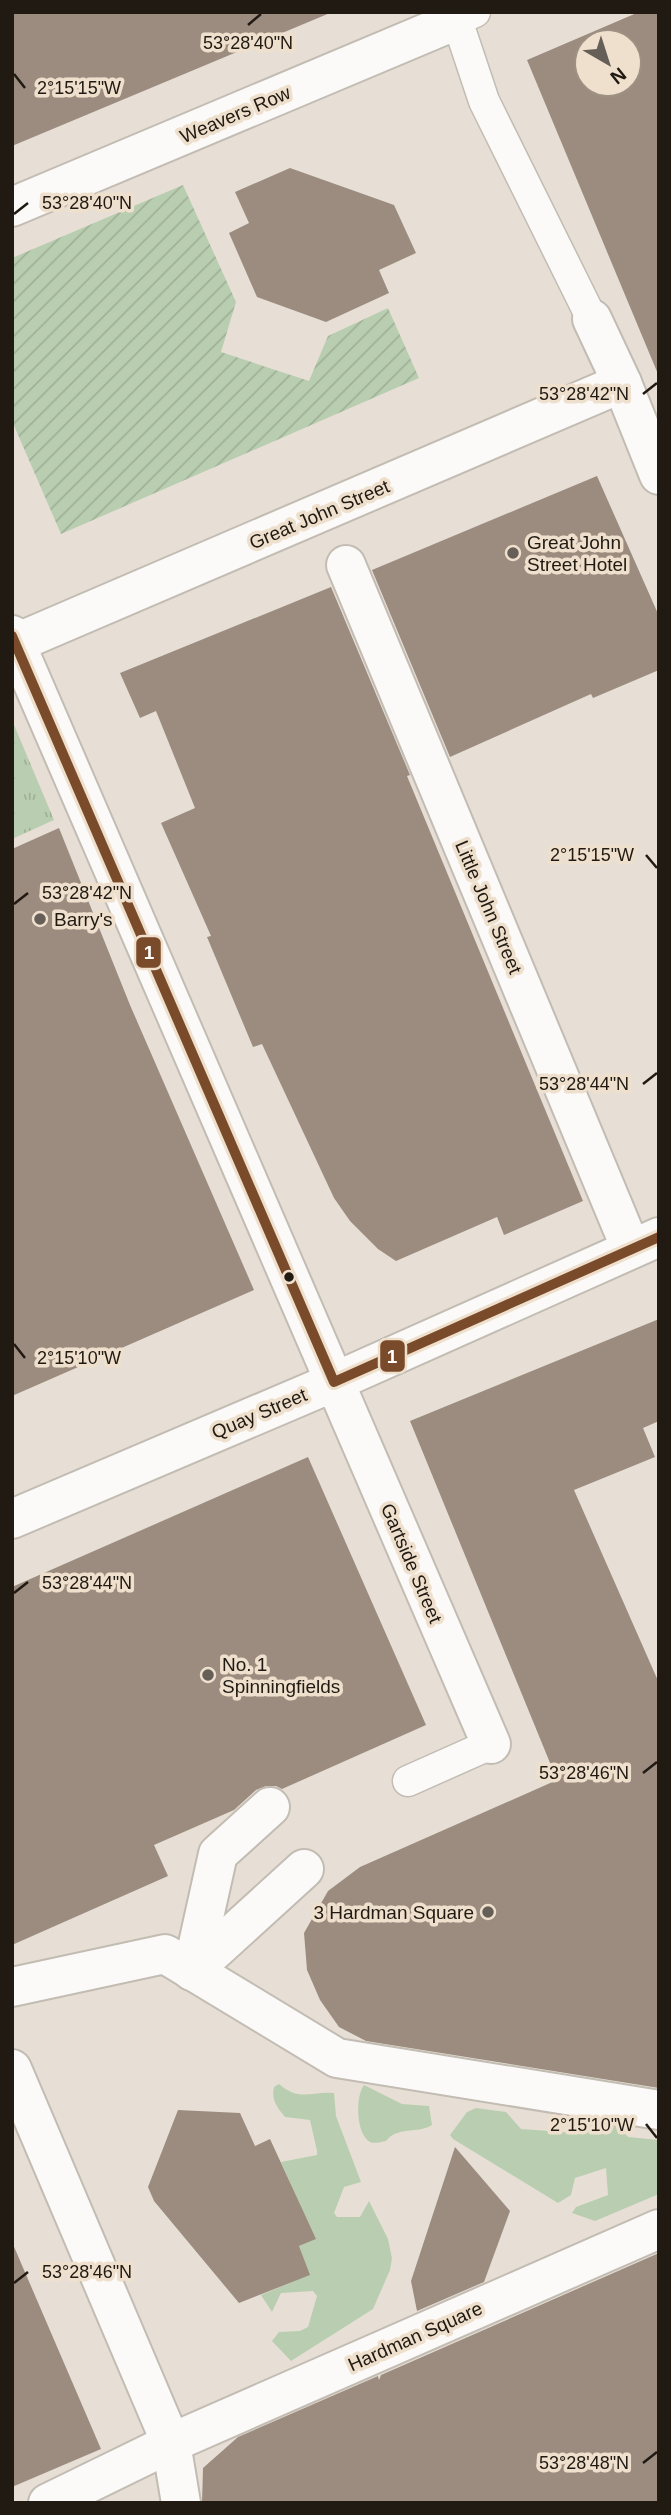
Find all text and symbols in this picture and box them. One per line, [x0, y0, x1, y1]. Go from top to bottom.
north arrow [573, 28, 643, 98]
text: 53°28'40"N [203, 33, 293, 53]
text: N [606, 63, 630, 88]
text: 2°15'15"W [37, 78, 121, 98]
street label: Weavers Row [177, 82, 294, 147]
text: 53°28'40"N [42, 193, 132, 213]
text: 53°28'42"N [539, 384, 629, 404]
street label: Great John Street [246, 475, 393, 553]
place label: Great John Street Hotel [527, 532, 627, 575]
marker: Great John Street Hotel [505, 545, 521, 561]
street label: Little John Street [451, 837, 526, 978]
text: 2°15'15"W [550, 845, 634, 865]
text: 53°28'42"N [42, 883, 132, 903]
place label: Barry's [54, 909, 113, 930]
marker: Barry's [32, 911, 48, 927]
line badge: 1 [135, 936, 162, 969]
text: 1 [144, 942, 155, 963]
text: 53°28'44"N [539, 1074, 629, 1094]
unlabelled marker [282, 1270, 296, 1284]
line badge: 1 [379, 1339, 406, 1373]
text: 1 [387, 1346, 398, 1367]
text: 2°15'10"W [37, 1348, 121, 1368]
street label: Quay Street [208, 1384, 311, 1443]
street label: Gartside Street [377, 1500, 446, 1627]
text: 53°28'44"N [42, 1573, 132, 1593]
place label: No. 1 Spinningfields [222, 1654, 340, 1697]
marker: No. 1 Spinningfields [200, 1667, 216, 1683]
text: 53°28'46"N [539, 1763, 629, 1783]
place label: 3 Hardman Square [313, 1902, 474, 1923]
marker: 3 Hardman Square [480, 1904, 496, 1920]
text: 2°15'10"W [550, 2115, 634, 2135]
text: 53°28'46"N [42, 2262, 132, 2282]
street label: Hardman Square [345, 2297, 486, 2375]
text: 53°28'48"N [539, 2453, 629, 2473]

